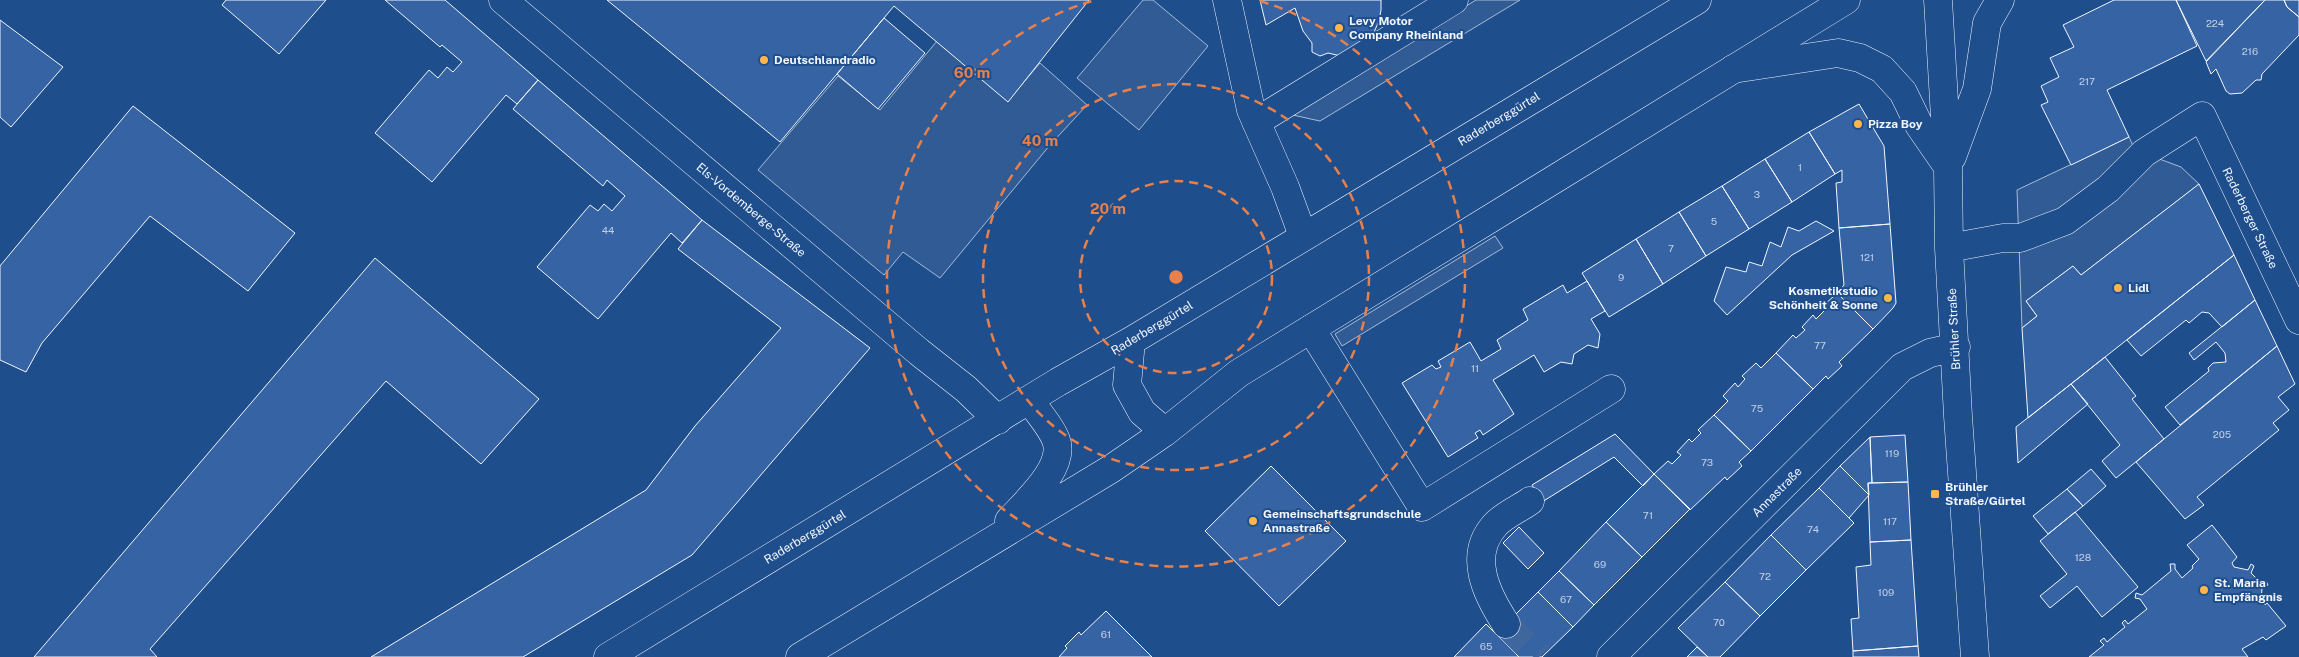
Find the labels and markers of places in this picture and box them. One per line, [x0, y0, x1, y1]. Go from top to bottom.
place label: Levy Motor Company Rheinland [1349, 14, 1463, 42]
marker: Levy Motor Company Rheinland [1333, 22, 1345, 34]
place label: Deutschlandradio [774, 53, 876, 67]
marker: Deutschlandradio [758, 54, 770, 66]
place label: Pizza Boy [1868, 117, 1923, 131]
marker: Pizza Boy [1852, 118, 1864, 130]
centre of rings [1167, 268, 1185, 286]
place label: Lidl [2128, 281, 2149, 295]
marker: Lidl [2112, 282, 2124, 294]
place label: Kosmetikstudio Schönheit & Sonne [1769, 284, 1878, 312]
marker: Kosmetikstudio Schönheit & Sonne [1882, 292, 1894, 304]
place label: Brühler Straße/Gürtel [1945, 480, 2026, 508]
marker: Brühler Straße/Gürtel [1929, 488, 1941, 500]
place label: Gemeinschaftsgrundschule Annastraße [1263, 507, 1421, 535]
marker: Gemeinschaftsgrundschule Annastraße [1247, 515, 1259, 527]
place label: St. Maria Empfängnis [2214, 576, 2282, 604]
marker: St. Maria Empfängnis [2198, 584, 2210, 596]

